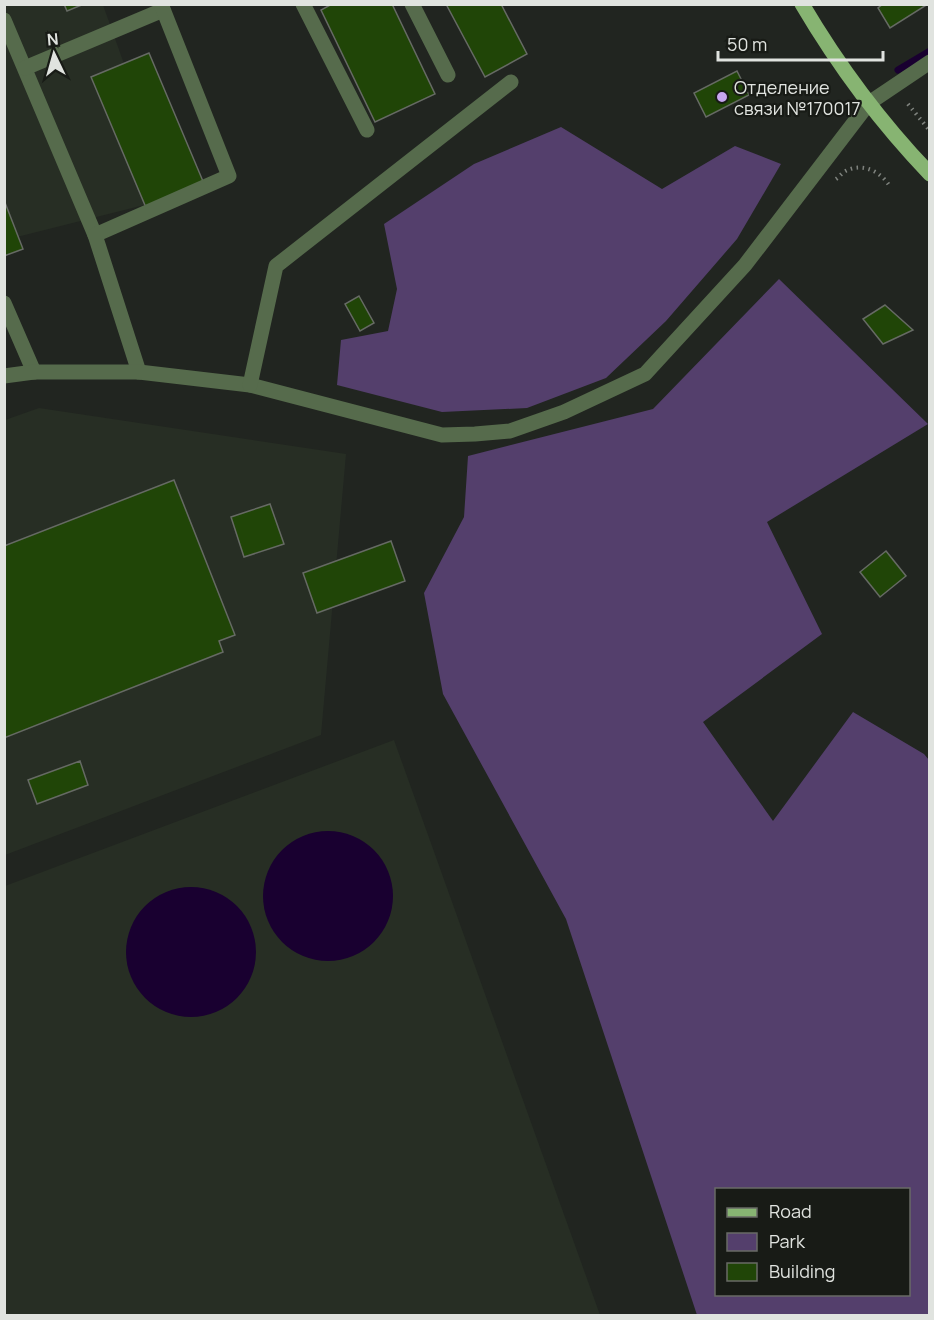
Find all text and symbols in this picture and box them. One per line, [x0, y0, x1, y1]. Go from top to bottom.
north arrow [24, 24, 84, 84]
scale bar [718, 24, 883, 62]
text: N [46, 28, 59, 51]
text: 50 m [727, 32, 767, 56]
place label: Отделение связи №170017 [734, 75, 861, 120]
marker: Отделение связи №170017 [715, 90, 729, 104]
legend [715, 1188, 910, 1296]
text: Road [769, 1199, 812, 1223]
text: Park [769, 1229, 806, 1253]
text: Building [769, 1259, 835, 1283]

